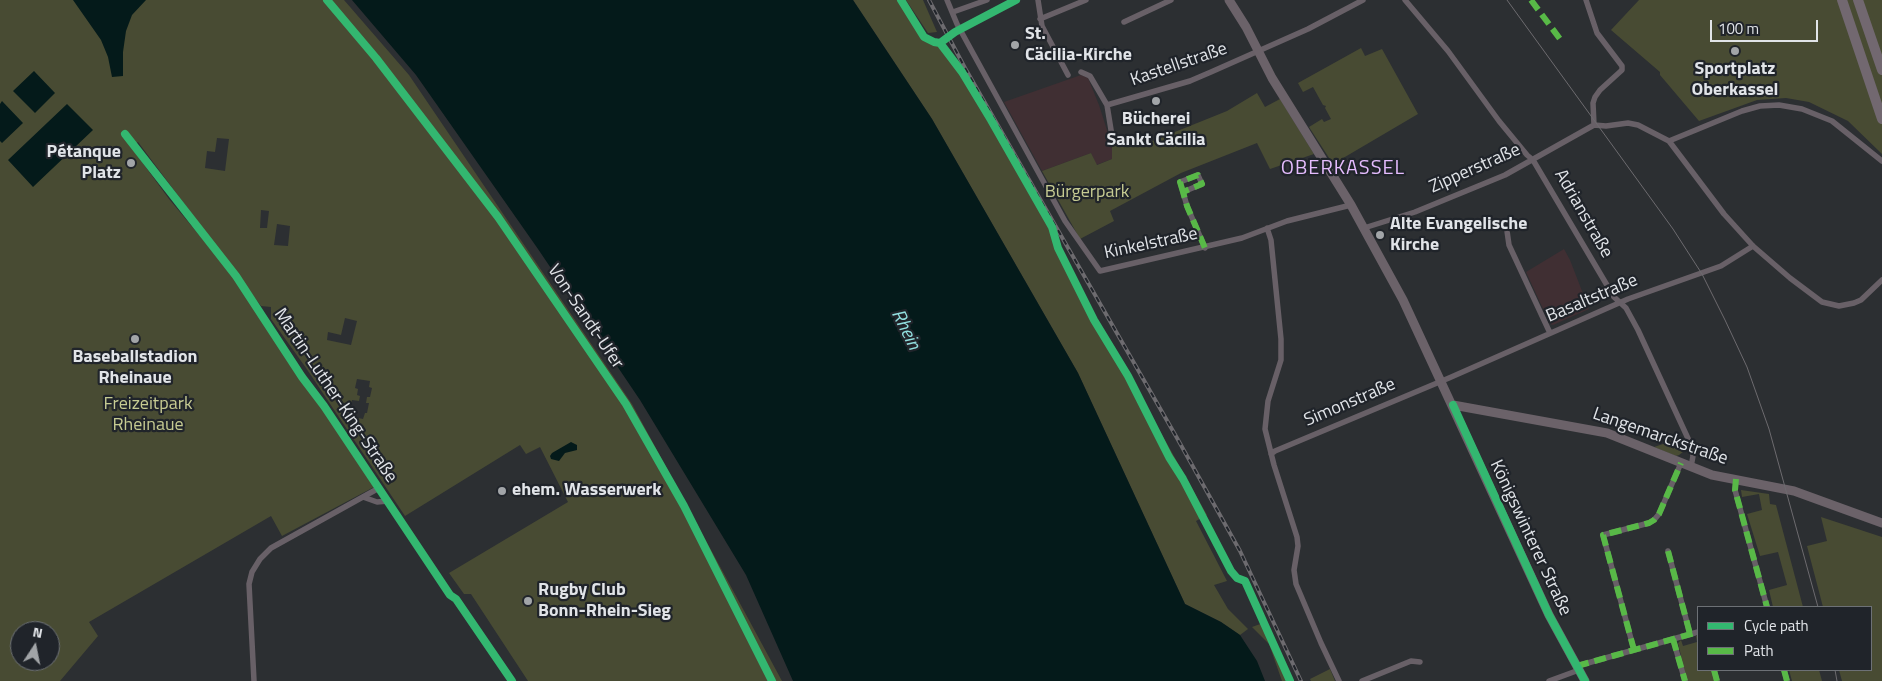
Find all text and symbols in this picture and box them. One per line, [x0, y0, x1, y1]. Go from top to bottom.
scale bar [1712, 10, 1820, 42]
text: 100 m [1718, 17, 1759, 40]
place label: St. Cäcilia-Kirche [1025, 24, 1132, 66]
street label: Kastellstraße [1128, 38, 1230, 92]
marker: St. Cäcilia-Kirche [1009, 39, 1021, 51]
marker: Sportplatz Oberkassel [1729, 45, 1741, 57]
place label: Sportplatz Oberkassel [1692, 59, 1778, 102]
marker: Bücherei Sankt Cäcilia [1150, 95, 1162, 107]
place label: Bücherei Sankt Cäcilia [1106, 109, 1206, 152]
street label: Zipperstraße [1426, 139, 1524, 199]
place label: Pétanque Platz [47, 142, 121, 184]
marker: Pétanque Platz [125, 157, 137, 169]
district label: OBERKASSEL [1280, 157, 1406, 181]
street label: Adrianstraße [1549, 166, 1617, 262]
park label: Bürgerpark [1045, 182, 1129, 204]
place label: Alte Evangelische Kirche [1390, 214, 1527, 256]
street label: Kinkelstraße [1102, 224, 1200, 264]
marker: Alte Evangelische Kirche [1374, 229, 1386, 241]
street label: Von-Sandt-Ufer [542, 261, 628, 373]
street label: Basaltstraße [1543, 270, 1641, 328]
street label: Martin-Luther-King-Straße [269, 305, 401, 487]
water label: Rhein [885, 306, 925, 354]
marker: Baseballstadion Rheinaue [129, 333, 141, 345]
place label: Baseballstadion Rheinaue [73, 347, 197, 389]
street label: Simonstraße [1301, 374, 1399, 432]
park label: Freizeitpark Rheinaue [103, 394, 193, 436]
street label: Langemarckstraße [1590, 404, 1730, 470]
street label: Königswinterer Straße [1484, 457, 1576, 619]
place label: ehem. Wasserwerk [512, 480, 662, 502]
marker: ehem. Wasserwerk [496, 485, 508, 497]
place label: Rugby Club Bonn-Rhein-Sieg [538, 580, 671, 622]
marker: Rugby Club Bonn-Rhein-Sieg [522, 595, 534, 607]
legend [1697, 606, 1872, 671]
text: Cycle path [1744, 614, 1809, 637]
north arrow [10, 621, 60, 671]
text: N [31, 621, 45, 643]
text: Path [1744, 639, 1774, 662]

